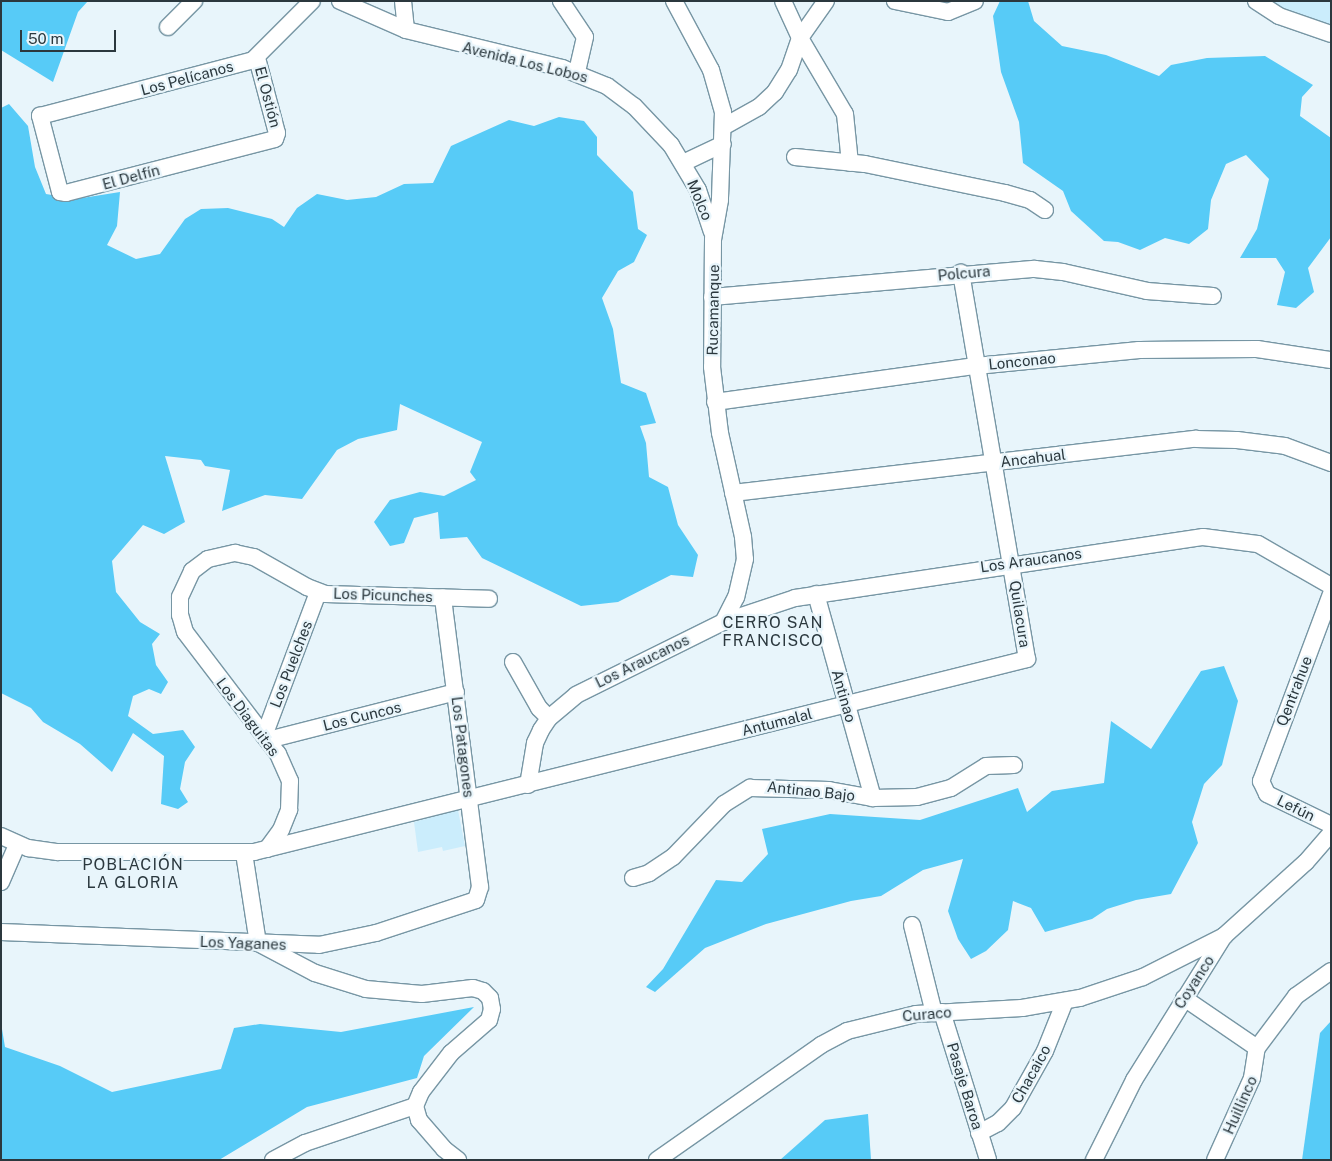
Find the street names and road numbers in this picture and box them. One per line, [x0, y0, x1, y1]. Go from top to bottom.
street label: Avenida Los Lobos [460, 38, 590, 86]
street label: Los Pelícanos [139, 57, 235, 99]
street label: El Ostión [251, 65, 285, 129]
street label: El Delfín [100, 161, 162, 193]
street label: Molco [683, 177, 717, 223]
street label: Polcura [937, 262, 991, 284]
street label: Rucamanque [703, 264, 723, 356]
street label: Lonconao [987, 349, 1057, 373]
street label: Ancahual [999, 445, 1067, 471]
street label: Los Araucanos [979, 544, 1083, 576]
street label: Quilacura [1006, 579, 1034, 649]
street label: Los Picunches [333, 584, 433, 606]
street label: Los Puelches [266, 618, 316, 710]
street label: Los Araucanos [592, 630, 692, 692]
street label: Qentrahue [1272, 653, 1316, 729]
street label: Antinao [828, 668, 860, 724]
street label: Los Diaguitas [213, 674, 283, 760]
street label: Los Patagones [448, 695, 478, 799]
street label: Los Cuncos [321, 698, 403, 734]
street label: Antumalal [740, 705, 814, 739]
street label: Antinao Bajo [766, 777, 856, 805]
street label: Lefún [1274, 791, 1318, 825]
street label: Los Yaganes [199, 932, 287, 954]
street label: Coyanco [1170, 952, 1218, 1012]
street label: Curaco [902, 1003, 952, 1025]
street label: Pasaje Baroa [943, 1040, 987, 1132]
street label: Chacaico [1008, 1042, 1054, 1106]
street label: Huillinco [1219, 1073, 1261, 1137]

